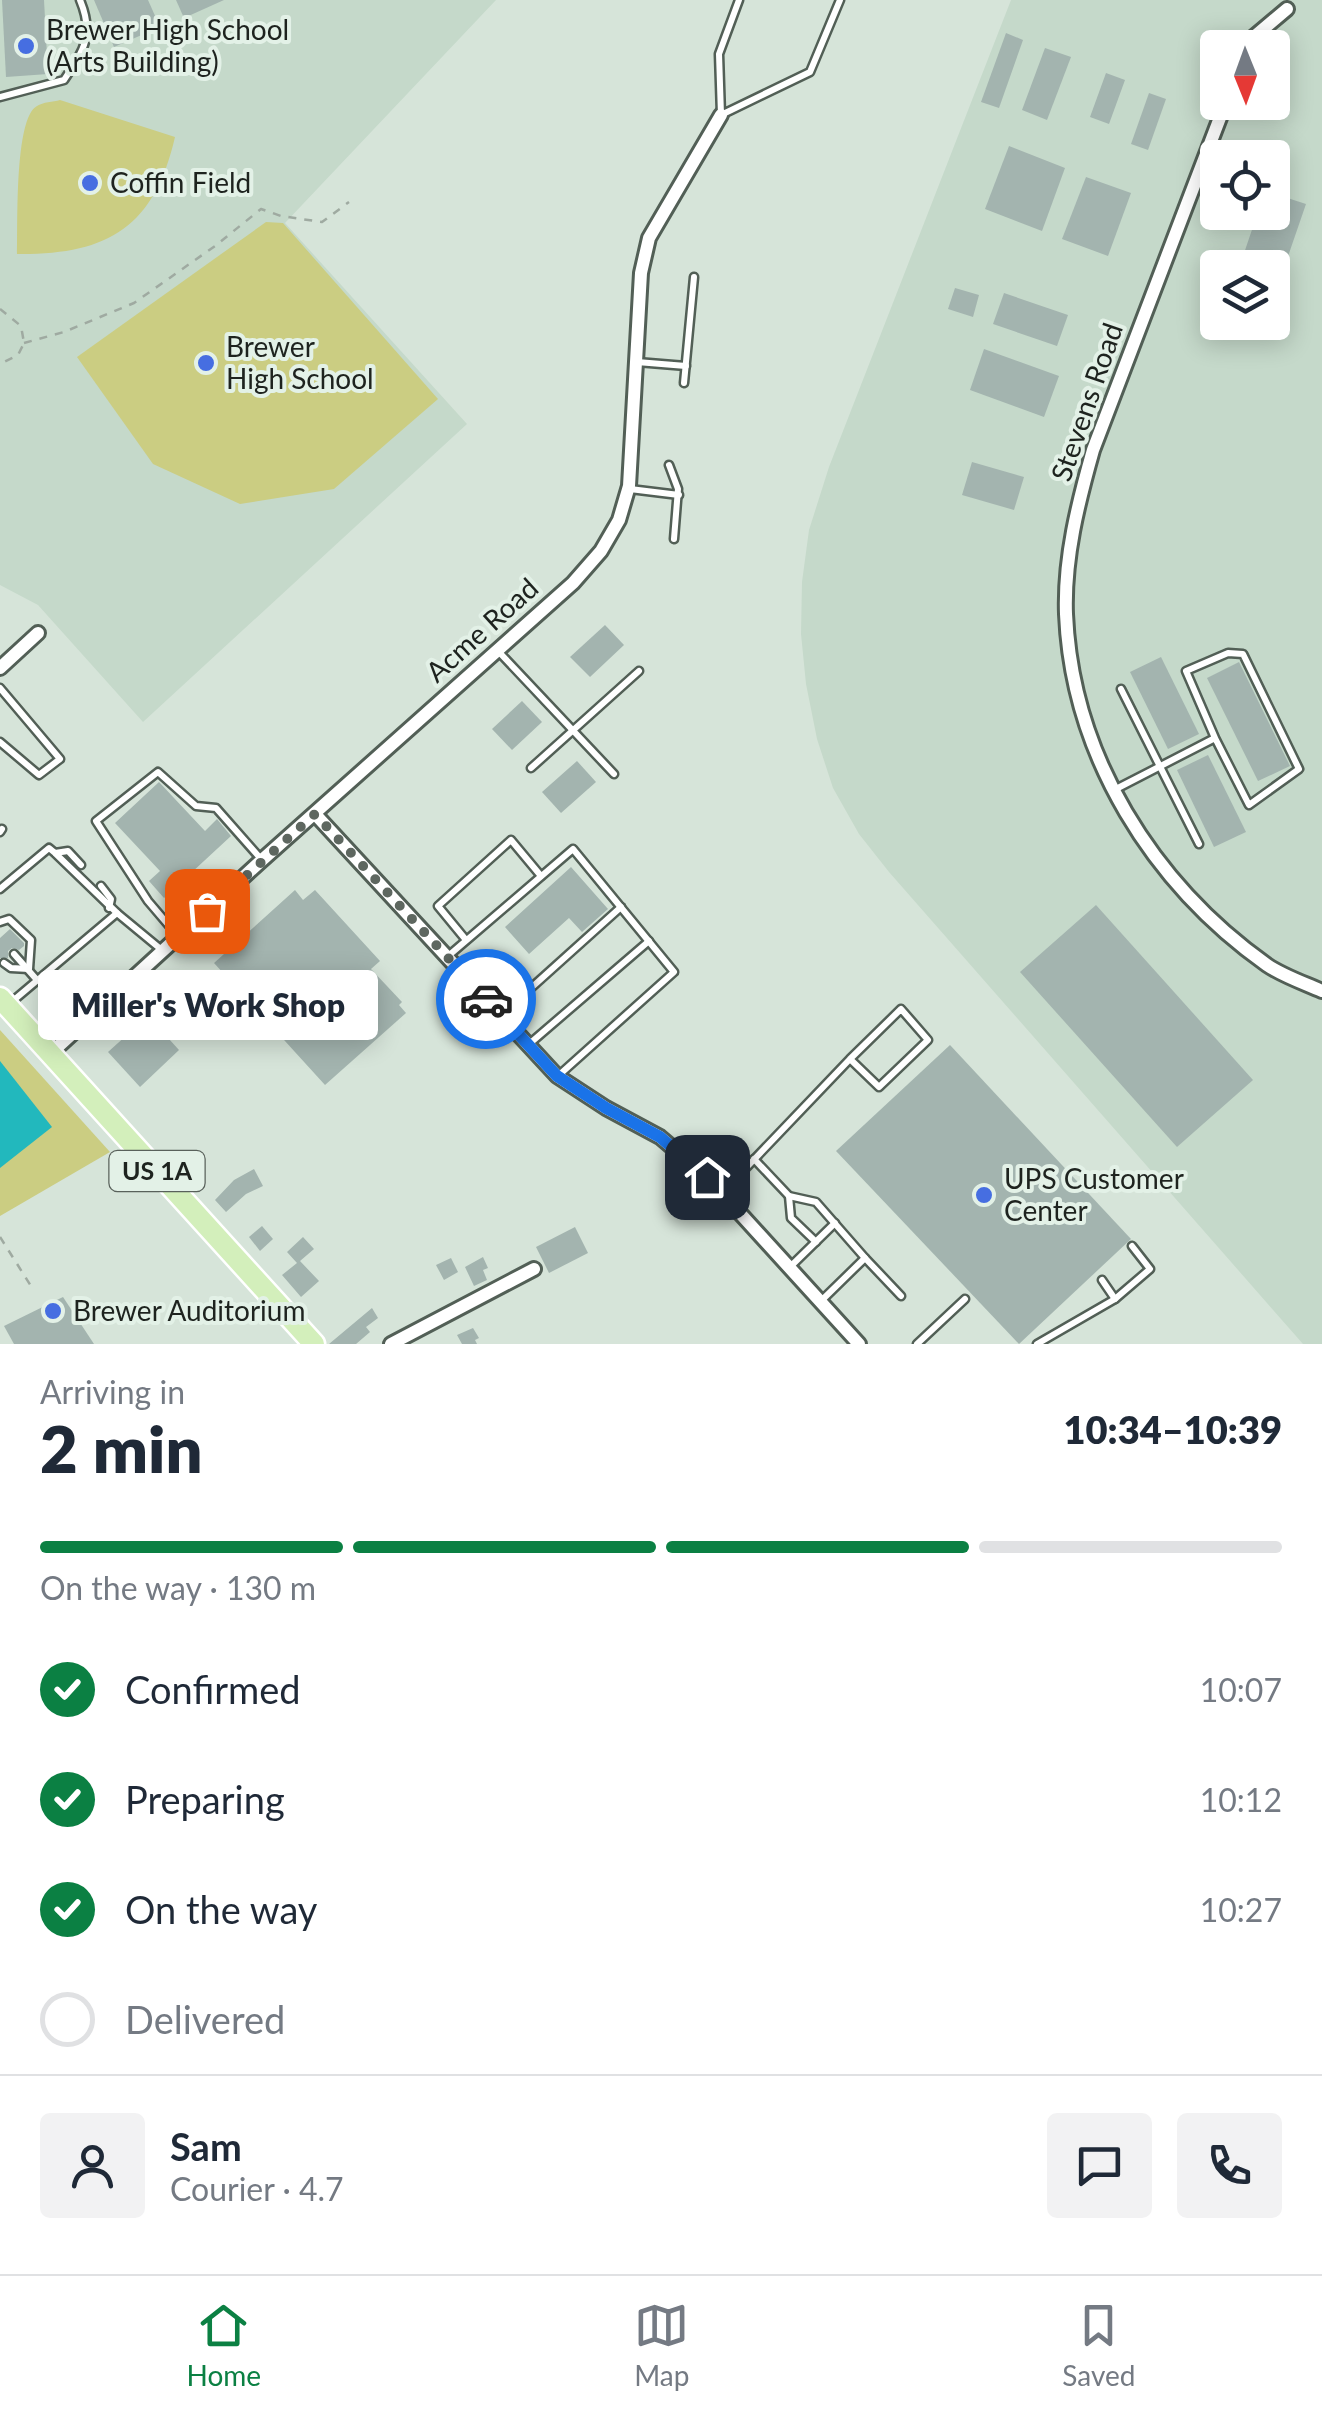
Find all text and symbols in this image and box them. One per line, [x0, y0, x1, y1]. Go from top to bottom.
place label: Brewer High School (Arts Building) [46, 12, 289, 78]
north arrow [1200, 30, 1290, 120]
map controls [1200, 30, 1290, 340]
marker: Brewer High School (Arts Building) [15, 35, 37, 57]
button: locate [1200, 140, 1290, 230]
place label: Coffin Field [110, 165, 251, 199]
marker: Coffin Field [79, 172, 101, 194]
button: layers [1200, 250, 1290, 340]
street label: Stevens Road [1043, 318, 1129, 485]
place label: Brewer High School [226, 329, 374, 395]
marker: Brewer High School [195, 352, 217, 374]
street label: Acme Road [418, 570, 544, 688]
pin [165, 869, 250, 954]
icon: bag [180, 884, 235, 939]
courier [436, 949, 536, 1049]
callout: Miller's Work Shop [37, 971, 377, 1041]
icon: car [459, 972, 514, 1027]
text: Miller's Work Shop [71, 985, 345, 1024]
pin [665, 1135, 750, 1220]
icon: home [680, 1150, 735, 1205]
road number: US 1A [110, 1151, 204, 1191]
place label: UPS Customer Center [1004, 1161, 1184, 1227]
marker: UPS Customer Center [973, 1184, 995, 1206]
place label: Brewer Auditorium [73, 1293, 305, 1327]
marker: Brewer Auditorium [42, 1300, 64, 1322]
text: Arriving in [40, 1372, 185, 1411]
text: 10:34–10:39 [1063, 1406, 1282, 1452]
text: 2 min [40, 1409, 202, 1487]
text: On the way · 130 m [40, 1568, 316, 1607]
icon: check [40, 1662, 95, 1717]
text: Confirmed [125, 1666, 301, 1712]
text: 10:07 [1200, 1670, 1282, 1709]
icon: check [40, 1772, 95, 1827]
text: Preparing [125, 1776, 285, 1822]
text: 10:12 [1200, 1780, 1282, 1819]
icon: check [40, 1882, 95, 1937]
text: On the way [125, 1886, 317, 1932]
text: 10:27 [1200, 1890, 1282, 1929]
text: Delivered [125, 1996, 285, 2042]
button: person [40, 2113, 145, 2218]
button: chat [1047, 2113, 1152, 2218]
button: phone [1177, 2113, 1282, 2218]
text: Sam [170, 2123, 242, 2169]
text: Courier · 4.7 [170, 2169, 344, 2208]
tab: Home [187, 2298, 261, 2392]
tab: Map [634, 2298, 689, 2392]
tab: Saved [1062, 2298, 1135, 2392]

